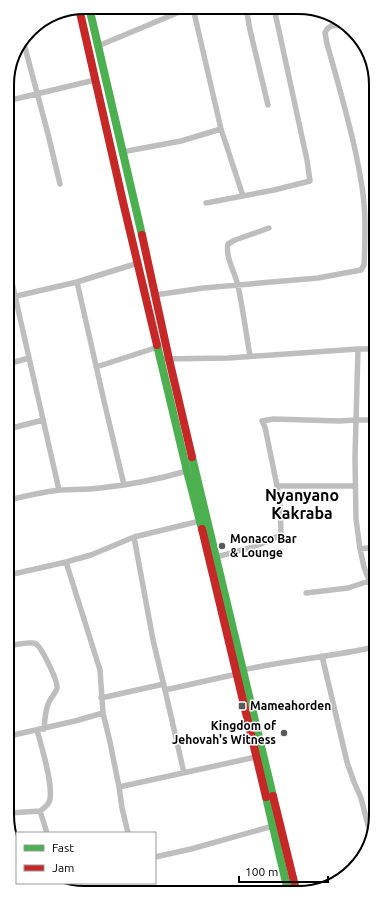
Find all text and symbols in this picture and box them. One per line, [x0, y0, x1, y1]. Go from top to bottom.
district label: Nyanyano Kakraba [265, 486, 339, 522]
place label: Monaco Bar & Lounge [230, 532, 297, 559]
marker: Monaco Bar & Lounge [217, 541, 227, 551]
place label: Mameahorden [250, 699, 331, 712]
marker: Mameahorden [237, 701, 247, 711]
place label: Kingdom of Jehovah's Witness [172, 719, 277, 746]
marker: Kingdom of Jehovah's Witness [279, 728, 289, 738]
legend [16, 832, 156, 884]
text: Fast [52, 841, 74, 854]
scale bar [239, 858, 328, 884]
text: Jam [52, 861, 74, 874]
text: 100 m [245, 865, 278, 878]

